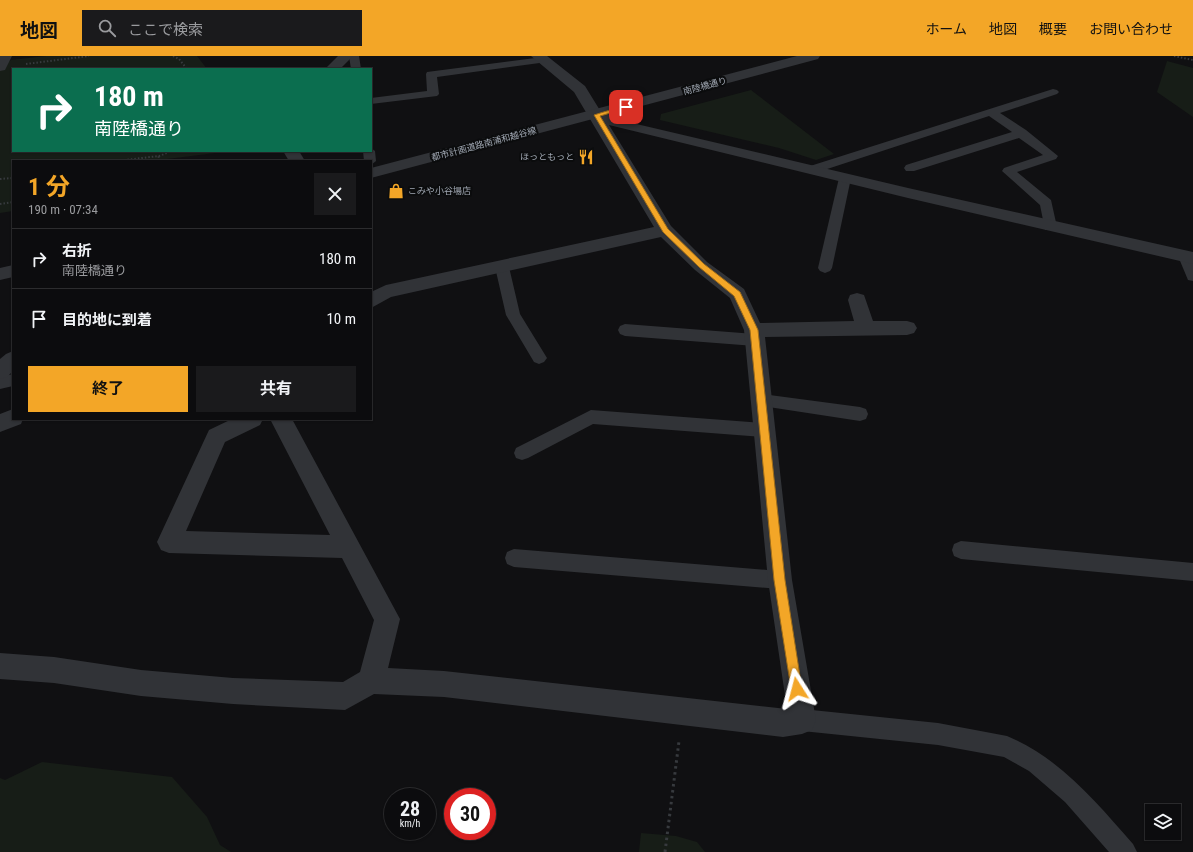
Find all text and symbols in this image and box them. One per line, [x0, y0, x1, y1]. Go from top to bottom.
search box [82, 10, 362, 46]
icon: search [96, 17, 118, 39]
text: 地図 [20, 19, 58, 42]
text: ここで検索 [128, 21, 203, 39]
text: ホーム [925, 21, 967, 37]
text: 地図 [989, 21, 1017, 37]
text: 概要 [1039, 21, 1067, 37]
text: お問い合わせ [1089, 21, 1173, 37]
street label: 南陸橋通り [682, 75, 728, 97]
text: 180 m [94, 80, 164, 113]
icon: right [28, 84, 80, 136]
pin [609, 90, 643, 124]
icon: arrive [615, 96, 637, 118]
text: 南陸橋通り [94, 118, 184, 139]
street label: 都市計画道路南浦和越谷線 [430, 124, 538, 163]
restaurant icon: ほっともっと [577, 148, 595, 166]
place label: ほっともっと [520, 152, 574, 162]
text: 1 分 [28, 173, 70, 201]
button: close [314, 173, 356, 215]
shop icon: こみや小谷場店 [387, 182, 405, 200]
place label: こみや小谷場店 [408, 186, 471, 196]
text: 190 m · 07:34 [28, 202, 98, 217]
text: 右折 [62, 242, 92, 260]
icon: right [28, 248, 50, 270]
text: 180 m [319, 250, 356, 268]
text: 南陸橋通り [62, 263, 127, 278]
icon: arrive [28, 308, 50, 330]
text: 10 m [326, 310, 356, 328]
text: 目的地に到着 [62, 311, 152, 329]
button: 終了 [28, 366, 188, 412]
button: 共有 [196, 366, 356, 412]
position arrow [776, 668, 818, 710]
speed limit sign: 30 [444, 788, 496, 840]
text: 28 [400, 797, 420, 821]
map controls [1145, 804, 1181, 840]
button: layers [1145, 804, 1181, 840]
text: km/h [400, 818, 420, 829]

